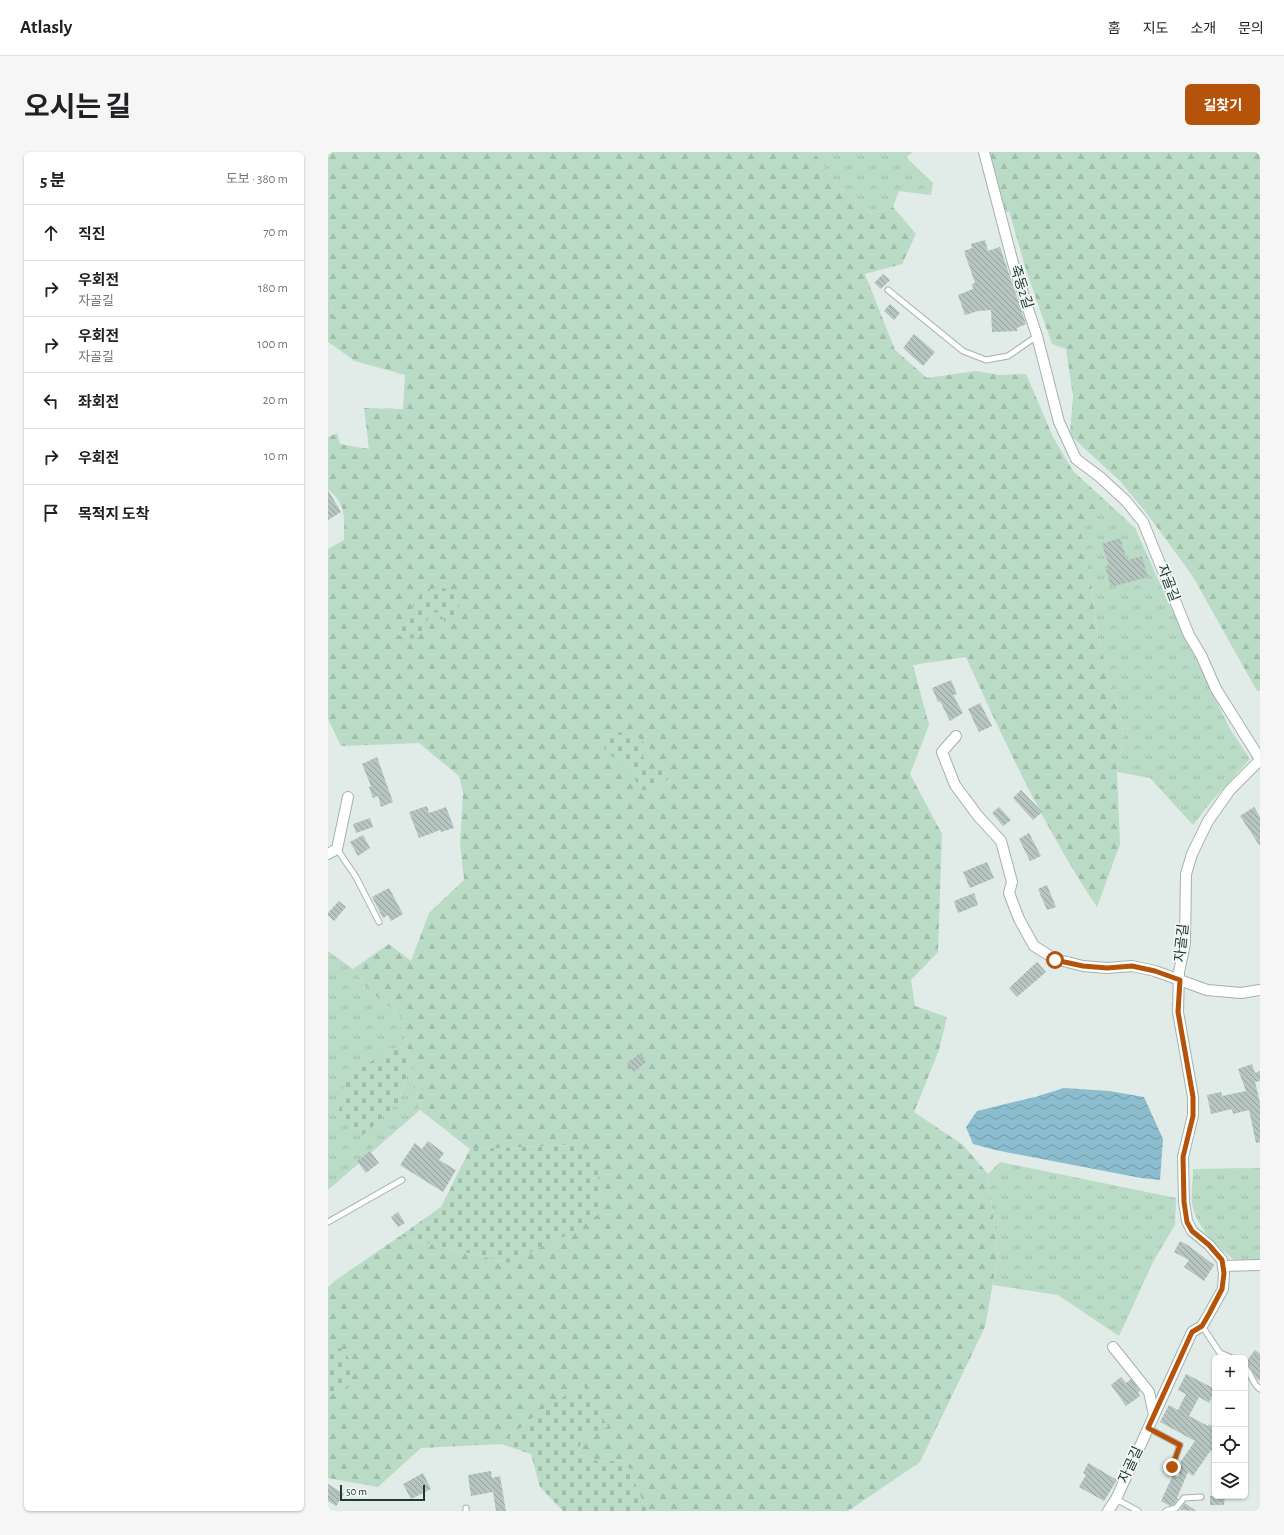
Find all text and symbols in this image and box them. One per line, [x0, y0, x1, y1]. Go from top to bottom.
text: Atlasly [20, 18, 72, 37]
text: 홈 [1108, 22, 1121, 36]
text: 지도 [1143, 22, 1168, 36]
text: 소개 [1190, 22, 1216, 36]
text: 문의 [1238, 22, 1264, 36]
button: 길찾기 [1185, 84, 1260, 125]
text: 오시는 길 [24, 94, 131, 122]
text: 5 분 [40, 172, 66, 189]
text: 도보 · 380 m [226, 173, 288, 186]
icon: ahead [40, 222, 62, 244]
text: 70 m [263, 226, 288, 239]
text: 직진 [78, 227, 106, 242]
street label: 죽동2길 [1007, 263, 1036, 311]
text: 우회전 [78, 273, 119, 288]
icon: right [40, 278, 62, 300]
text: 180 m [258, 282, 288, 295]
text: 자골길 [78, 295, 114, 308]
text: 우회전 [78, 329, 119, 344]
icon: right [40, 334, 62, 356]
text: 100 m [257, 338, 288, 351]
text: 자골길 [78, 351, 114, 364]
icon: left [40, 390, 62, 412]
text: 20 m [263, 394, 288, 407]
text: 좌회전 [78, 395, 119, 410]
icon: right [40, 446, 62, 468]
text: 10 m [264, 450, 288, 463]
text: 우회전 [78, 451, 119, 466]
icon: arrive [40, 502, 62, 524]
text: 목적지 도착 [78, 507, 149, 522]
street label: 자골길 [1155, 562, 1182, 604]
street label: 자골길 [1172, 923, 1191, 963]
route start [1046, 951, 1064, 969]
map controls [1212, 1355, 1248, 1499]
button: + [1212, 1355, 1248, 1391]
button: − [1212, 1391, 1248, 1427]
button: locate [1212, 1427, 1248, 1463]
street label: 자골길 [1116, 1444, 1146, 1485]
route end [1163, 1458, 1181, 1476]
button: layers [1212, 1463, 1248, 1499]
scale bar [340, 1483, 425, 1502]
text: 50 m [346, 1486, 367, 1497]

